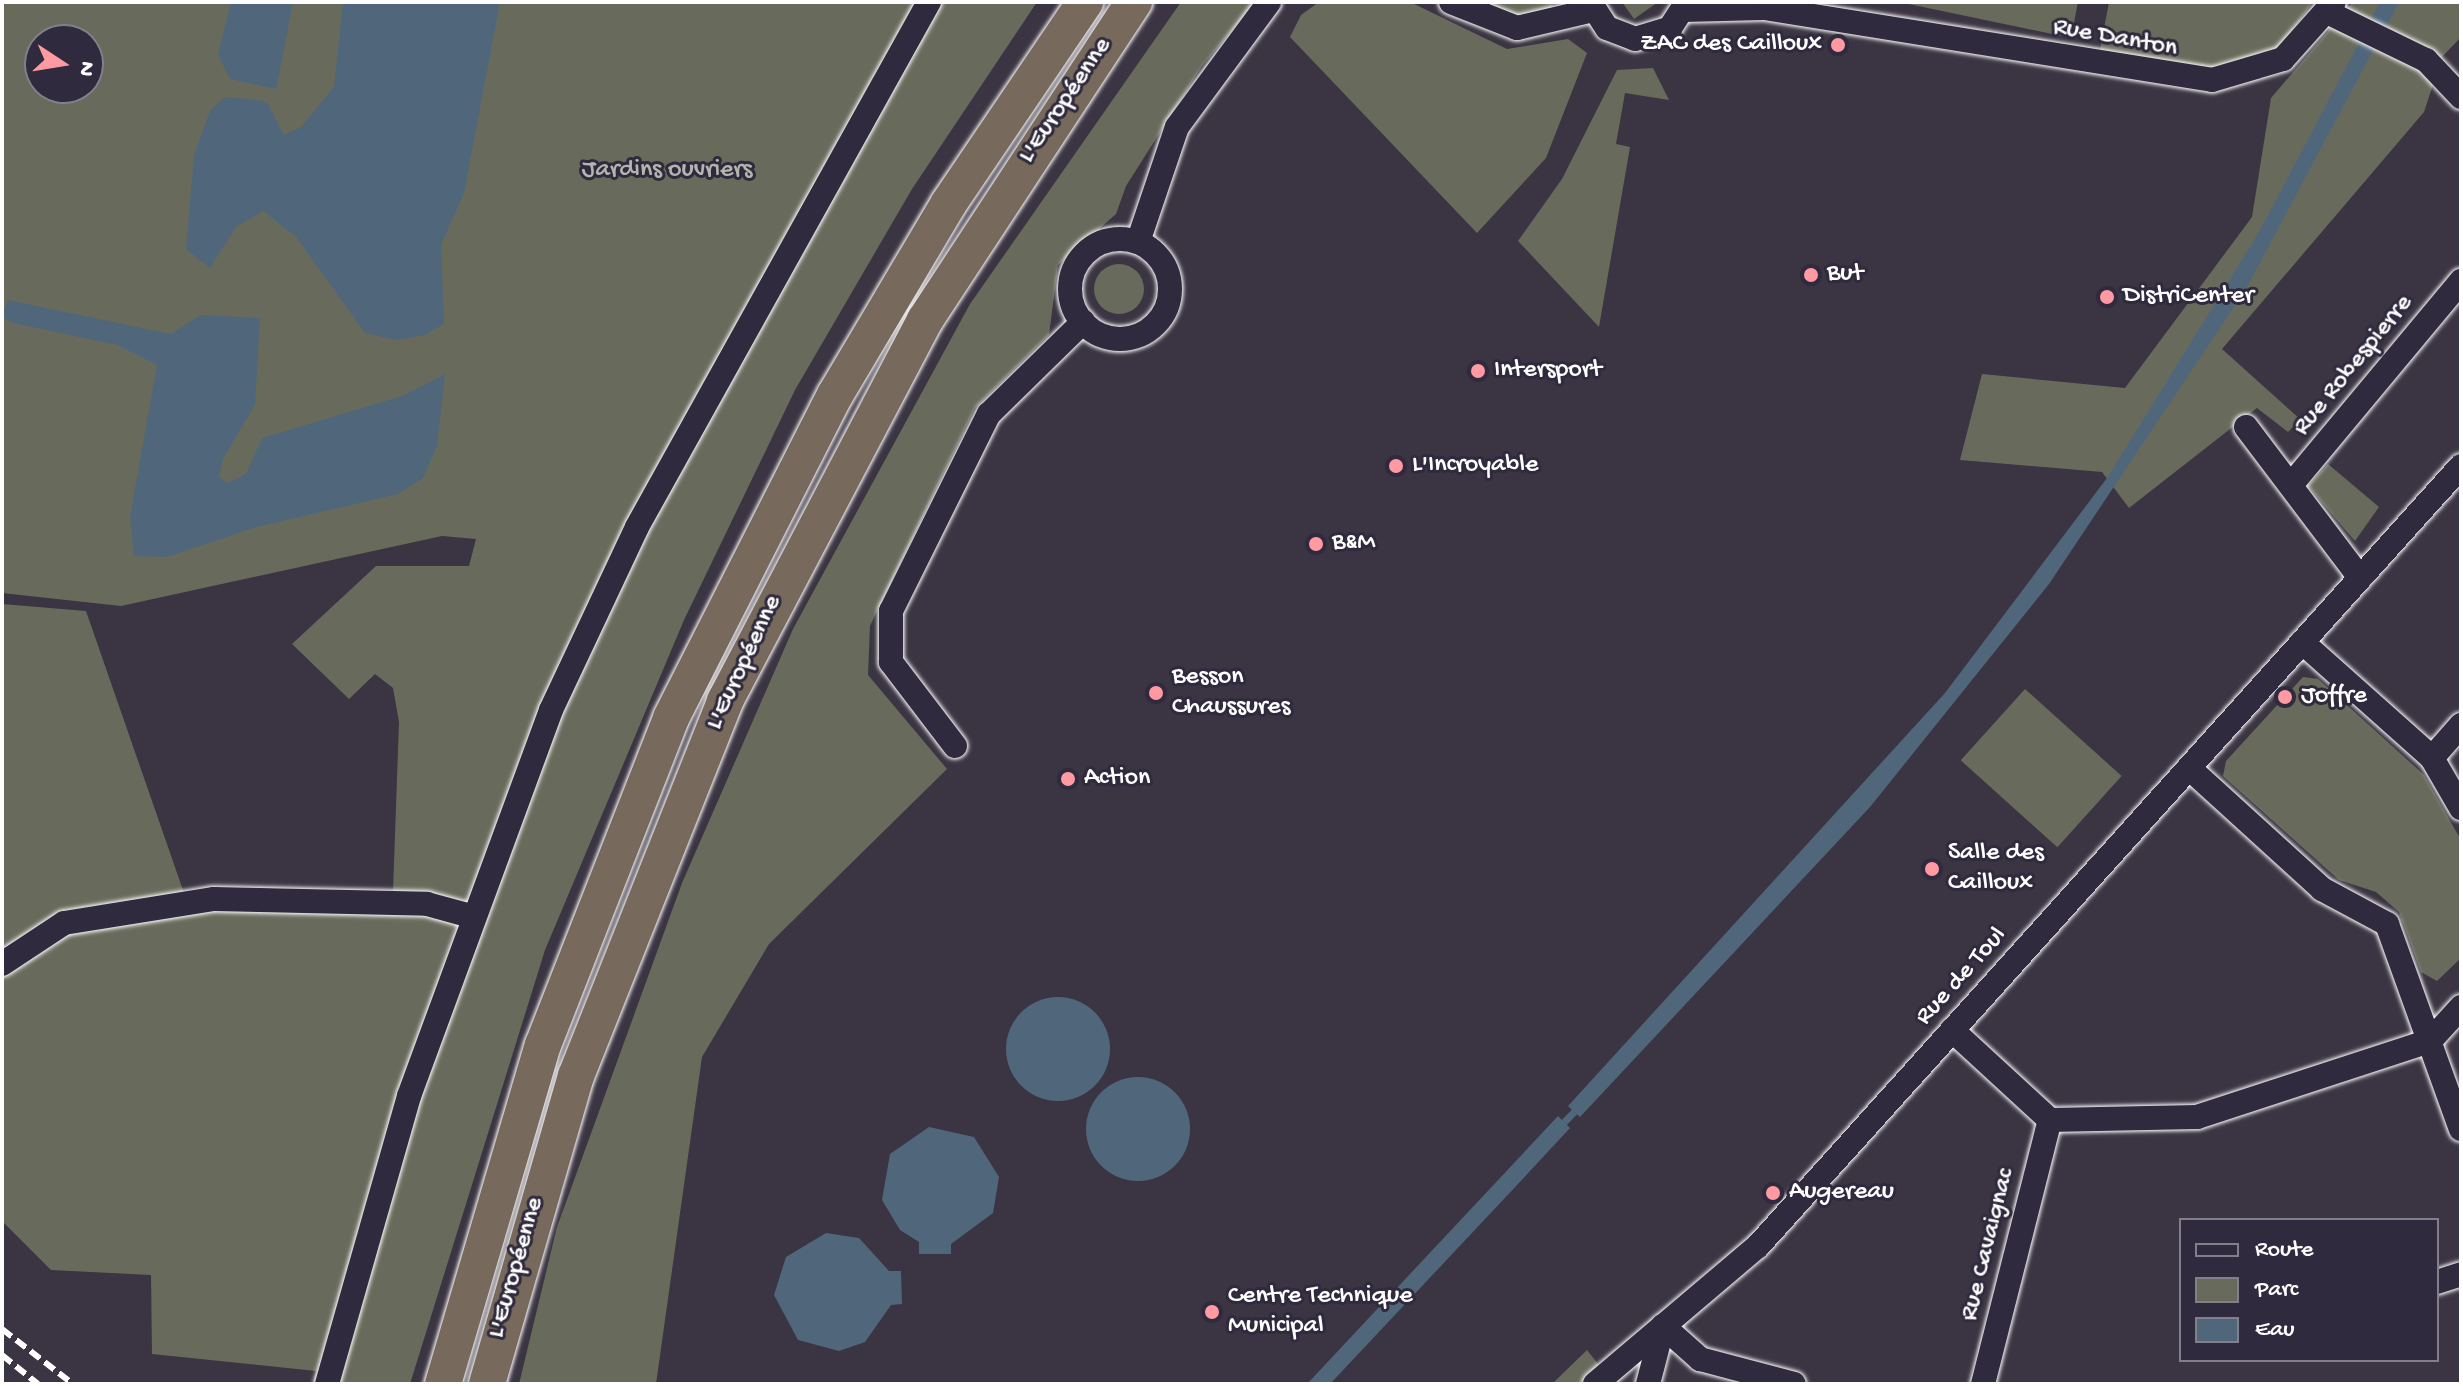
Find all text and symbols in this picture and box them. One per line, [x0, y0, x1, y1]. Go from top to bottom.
street label: Rue Danton [2050, 13, 2180, 65]
north arrow [24, 24, 104, 104]
place label: ZAC des Cailloux [1640, 29, 1822, 61]
street label: L'Européenne [1013, 32, 1119, 170]
marker: ZAC des Cailloux [1829, 36, 1847, 54]
text: N [71, 59, 100, 78]
park label: Jardins ouvriers [582, 155, 752, 187]
place label: But [1827, 259, 1863, 291]
marker: But [1802, 266, 1820, 284]
place label: DistriCenter [2123, 281, 2254, 313]
marker: DistriCenter [2098, 288, 2116, 306]
street label: Rue Robespierre [2287, 289, 2421, 443]
place label: Intersport [1494, 355, 1602, 387]
marker: Intersport [1469, 362, 1487, 380]
place label: L'Incroyable [1412, 450, 1538, 482]
marker: L'Incroyable [1387, 457, 1405, 475]
place label: B&M [1332, 528, 1375, 560]
marker: B&M [1307, 535, 1325, 553]
street label: L'Européenne [700, 591, 790, 735]
place label: Besson Chaussures [1172, 662, 1290, 724]
place label: Joffre [2301, 681, 2367, 713]
marker: Besson Chaussures [1147, 684, 1165, 702]
marker: Joffre [2276, 688, 2294, 706]
place label: Action [1084, 763, 1150, 795]
marker: Action [1059, 770, 1077, 788]
place label: Salle des Cailloux [1948, 838, 2044, 900]
marker: Salle des Cailloux [1923, 860, 1941, 878]
street label: Rue de Toul [1910, 921, 2014, 1033]
street label: Rue Cavaignac [1955, 1166, 2023, 1324]
place label: Augereau [1789, 1177, 1894, 1209]
marker: Augereau [1764, 1184, 1782, 1202]
street label: L'Européenne [482, 1194, 552, 1342]
legend [2179, 1218, 2439, 1362]
text: Route [2255, 1236, 2313, 1265]
text: Parc [2255, 1276, 2298, 1305]
place label: Centre Technique Municipal [1228, 1281, 1413, 1342]
marker: Centre Technique Municipal [1203, 1303, 1221, 1321]
text: Eau [2255, 1316, 2295, 1345]

